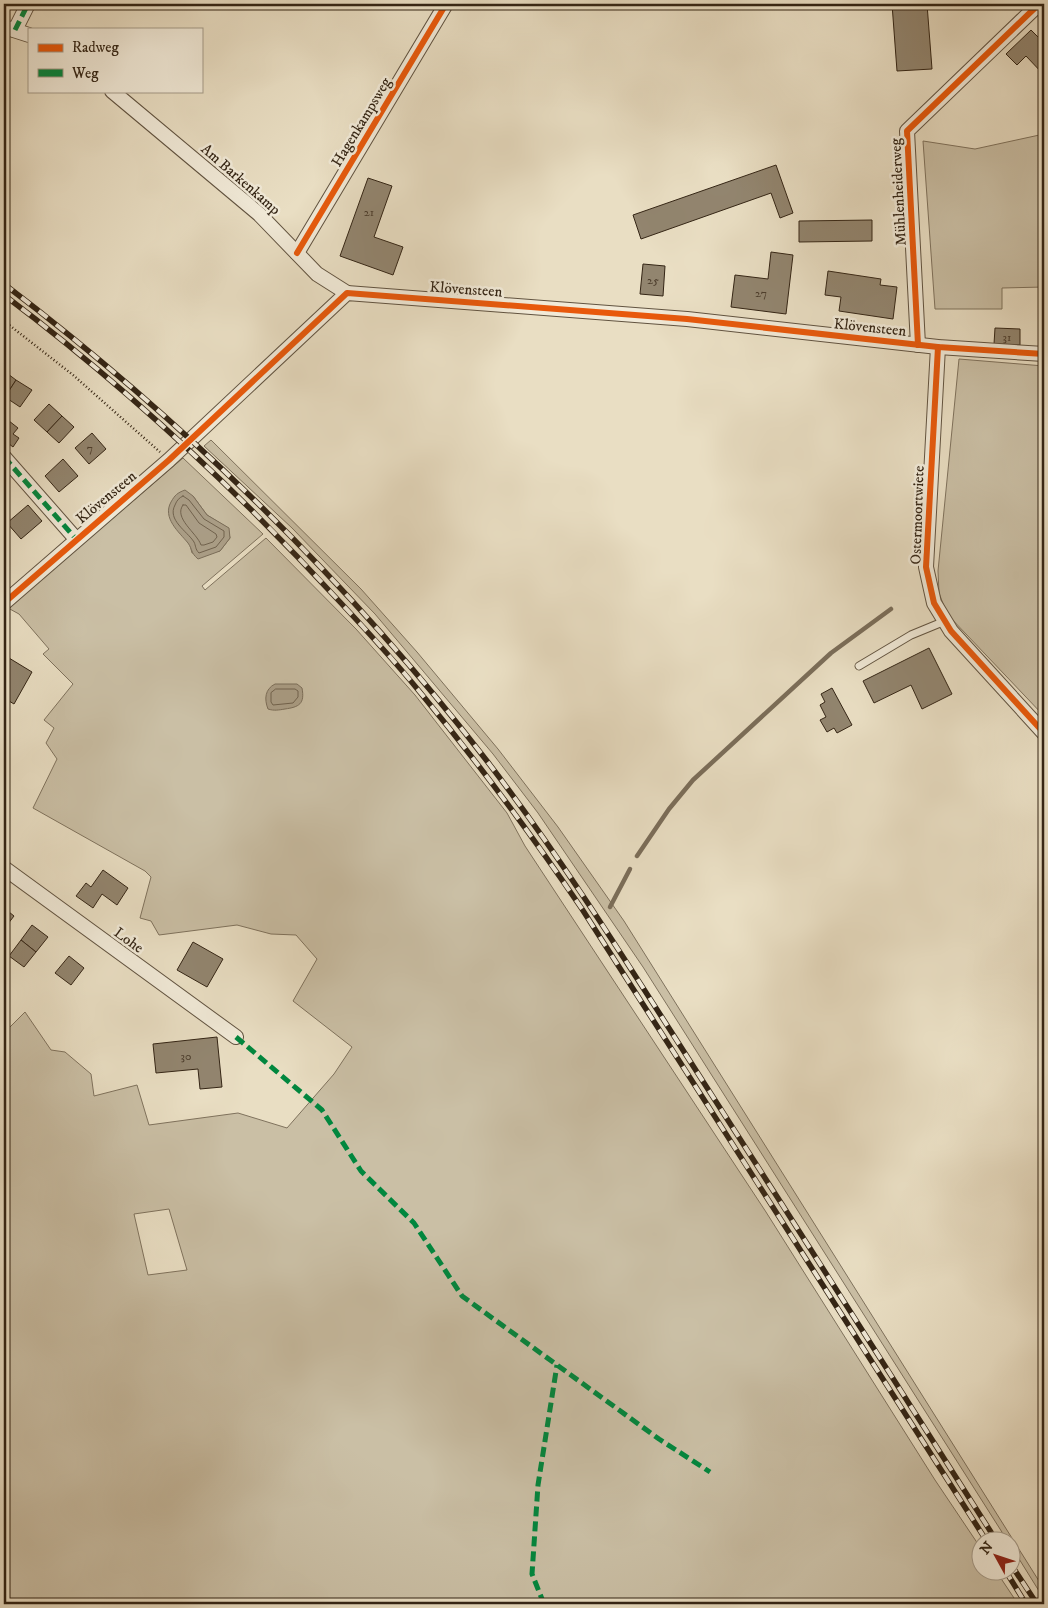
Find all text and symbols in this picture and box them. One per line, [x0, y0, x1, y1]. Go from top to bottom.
legend [28, 28, 202, 92]
text: Radweg [72, 38, 120, 57]
text: Weg [71, 64, 99, 83]
street label: Hagenkampsweg [327, 73, 396, 170]
street label: Mühlenheiderweg [886, 137, 911, 246]
street label: Am Barkenkamp [197, 140, 285, 219]
house number: 21 [364, 205, 374, 220]
house number: 25 [647, 273, 659, 288]
street label: Klövensteen [429, 277, 503, 302]
house number: 27 [755, 286, 767, 301]
street label: Klövensteen [833, 314, 907, 341]
house number: 31 [1003, 330, 1011, 345]
house number: 7 [87, 441, 93, 456]
street label: Ostermoortwiete [906, 465, 929, 565]
street label: Klövensteen [72, 467, 140, 528]
street label: Lohe [110, 923, 147, 958]
house number: 30 [181, 1049, 191, 1064]
north arrow [970, 1530, 1020, 1580]
text: N [976, 1538, 998, 1558]

